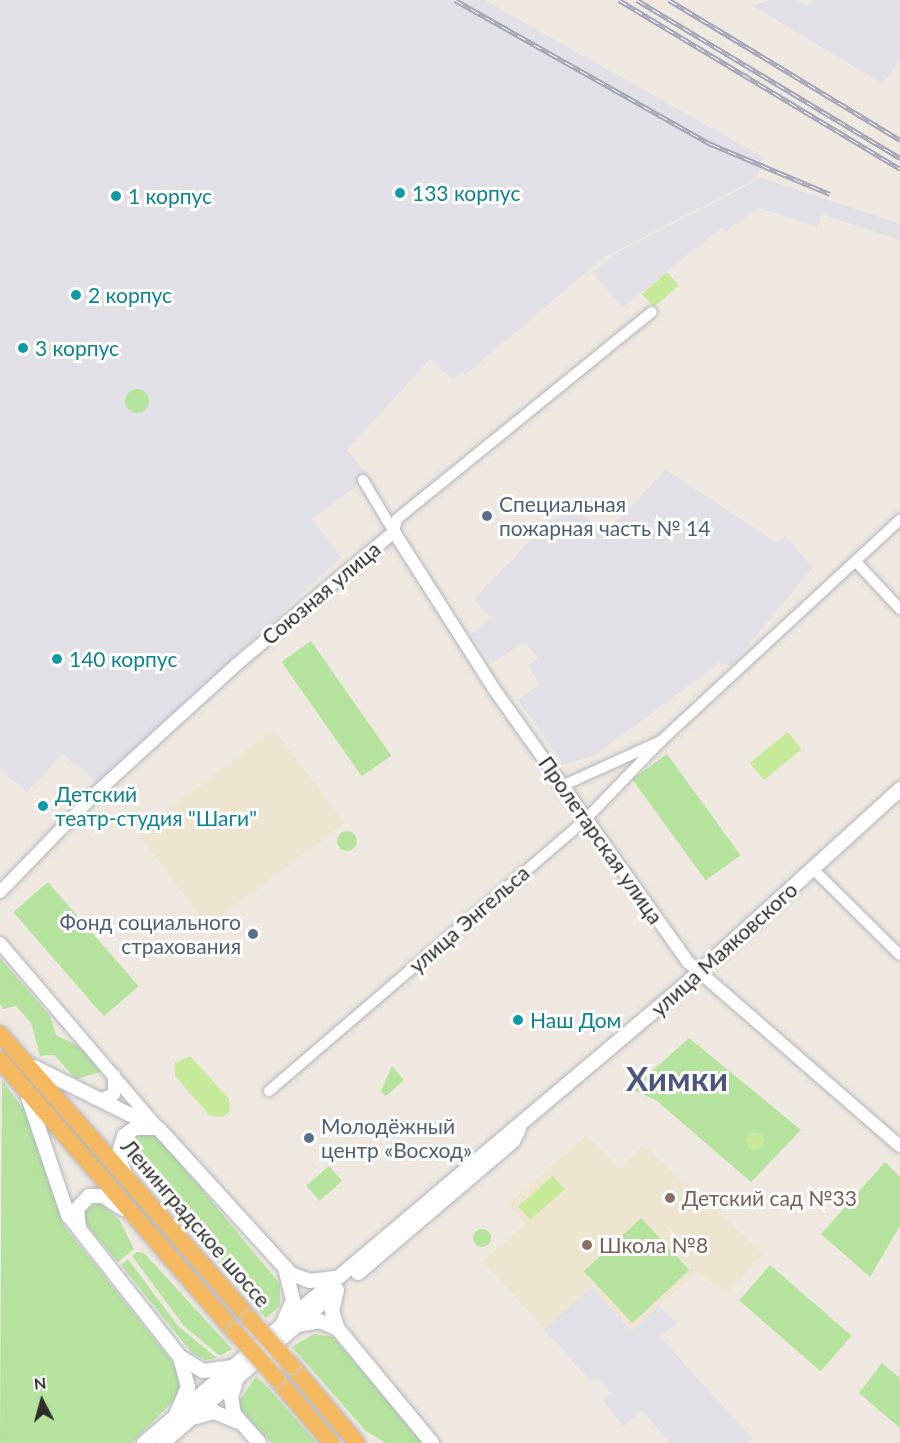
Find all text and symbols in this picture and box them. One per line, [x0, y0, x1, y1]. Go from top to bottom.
place label: 133 корпус [412, 180, 520, 206]
place label: 1 корпус [128, 183, 212, 209]
marker: 133 корпус [393, 186, 407, 200]
marker: 1 корпус [109, 189, 123, 203]
place label: 2 корпус [88, 282, 172, 308]
marker: 2 корпус [69, 288, 83, 302]
place label: 3 корпус [35, 335, 119, 361]
marker: 3 корпус [16, 341, 30, 355]
place label: Специальная пожарная часть № 14 [499, 491, 710, 541]
marker: Специальная пожарная часть № 14 [480, 509, 494, 523]
street label: Союзная улица [257, 536, 385, 650]
place label: 140 корпус [69, 646, 177, 672]
marker: 140 корпус [50, 652, 64, 666]
street label: Пролетарская улица [534, 751, 668, 929]
place label: Детский театр-студия "Шаги" [55, 781, 257, 831]
marker: Детский театр-студия "Шаги" [36, 799, 50, 813]
street label: улица Энгельса [404, 860, 534, 978]
street label: улица Маяковского [646, 877, 802, 1021]
place label: Фонд социального страхования [60, 909, 241, 959]
marker: Фонд социального страхования [246, 927, 260, 941]
place label: Наш Дом [530, 1007, 621, 1033]
marker: Наш Дом [511, 1013, 525, 1027]
district label: Химки [626, 1059, 728, 1099]
place label: Молодёжный центр «Восход» [321, 1113, 472, 1163]
marker: Молодёжный центр «Восход» [302, 1131, 316, 1145]
street label: Ленинградское шоссе [116, 1134, 276, 1312]
place label: Детский сад №33 [682, 1185, 857, 1211]
marker: Детский сад №33 [663, 1191, 677, 1205]
place label: Школа №8 [599, 1232, 708, 1258]
marker: Школа №8 [580, 1238, 594, 1252]
north arrow [12, 1371, 72, 1431]
text: N [33, 1373, 47, 1393]

